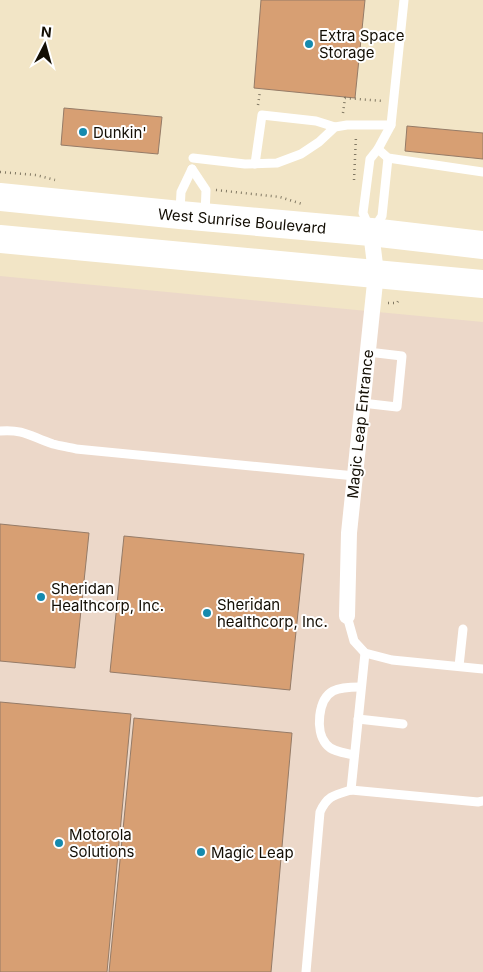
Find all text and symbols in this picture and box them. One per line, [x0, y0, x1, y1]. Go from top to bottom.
north arrow [20, 20, 70, 70]
text: N [40, 23, 53, 41]
place label: Extra Space Storage [319, 26, 404, 62]
marker: Extra Space Storage [303, 38, 315, 50]
place label: Dunkin' [93, 123, 147, 142]
marker: Dunkin' [77, 126, 89, 138]
street label: West Sunrise Boulevard [157, 204, 327, 238]
street label: Magic Leap Entrance [343, 349, 377, 499]
place label: Sheridan Healthcorp, Inc. [51, 579, 164, 615]
marker: Sheridan Healthcorp, Inc. [35, 591, 47, 603]
place label: Sheridan healthcorp, Inc. [217, 595, 328, 631]
marker: Sheridan healthcorp, Inc. [201, 607, 213, 619]
place label: Motorola Solutions [69, 825, 135, 861]
marker: Motorola Solutions [53, 837, 65, 849]
place label: Magic Leap [211, 843, 294, 862]
marker: Magic Leap [195, 846, 207, 858]

